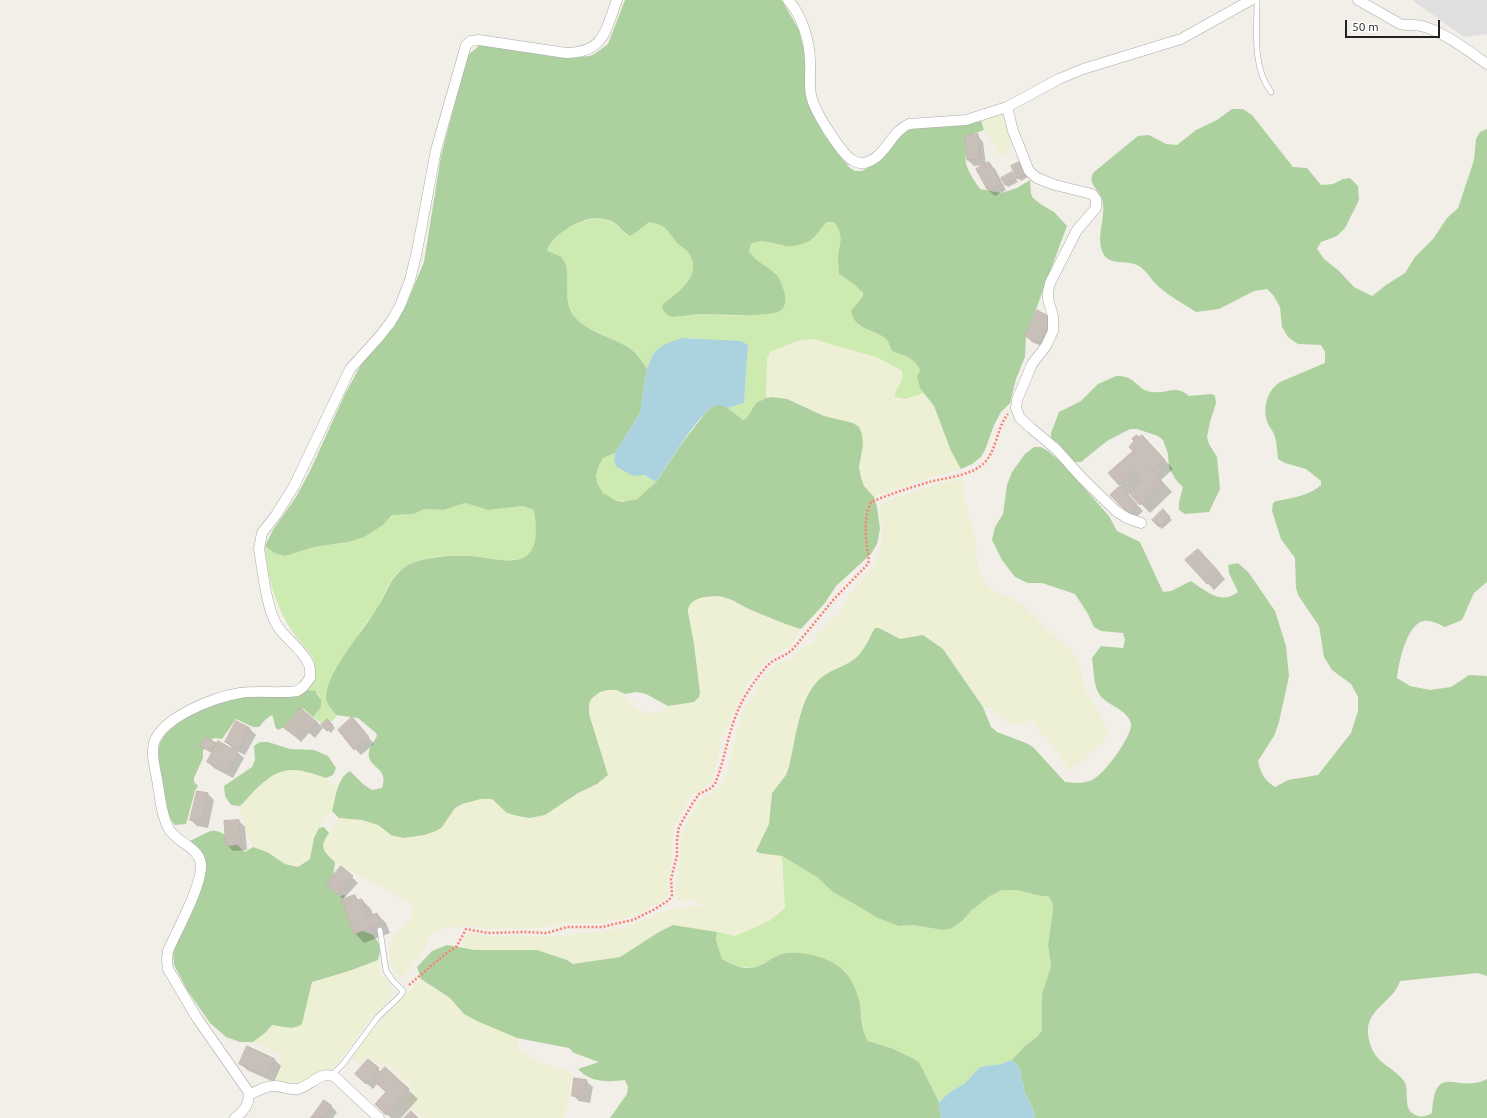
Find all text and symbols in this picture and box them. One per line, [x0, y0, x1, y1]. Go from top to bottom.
scale bar [1347, 12, 1442, 38]
text: 50 m [1352, 20, 1379, 33]

